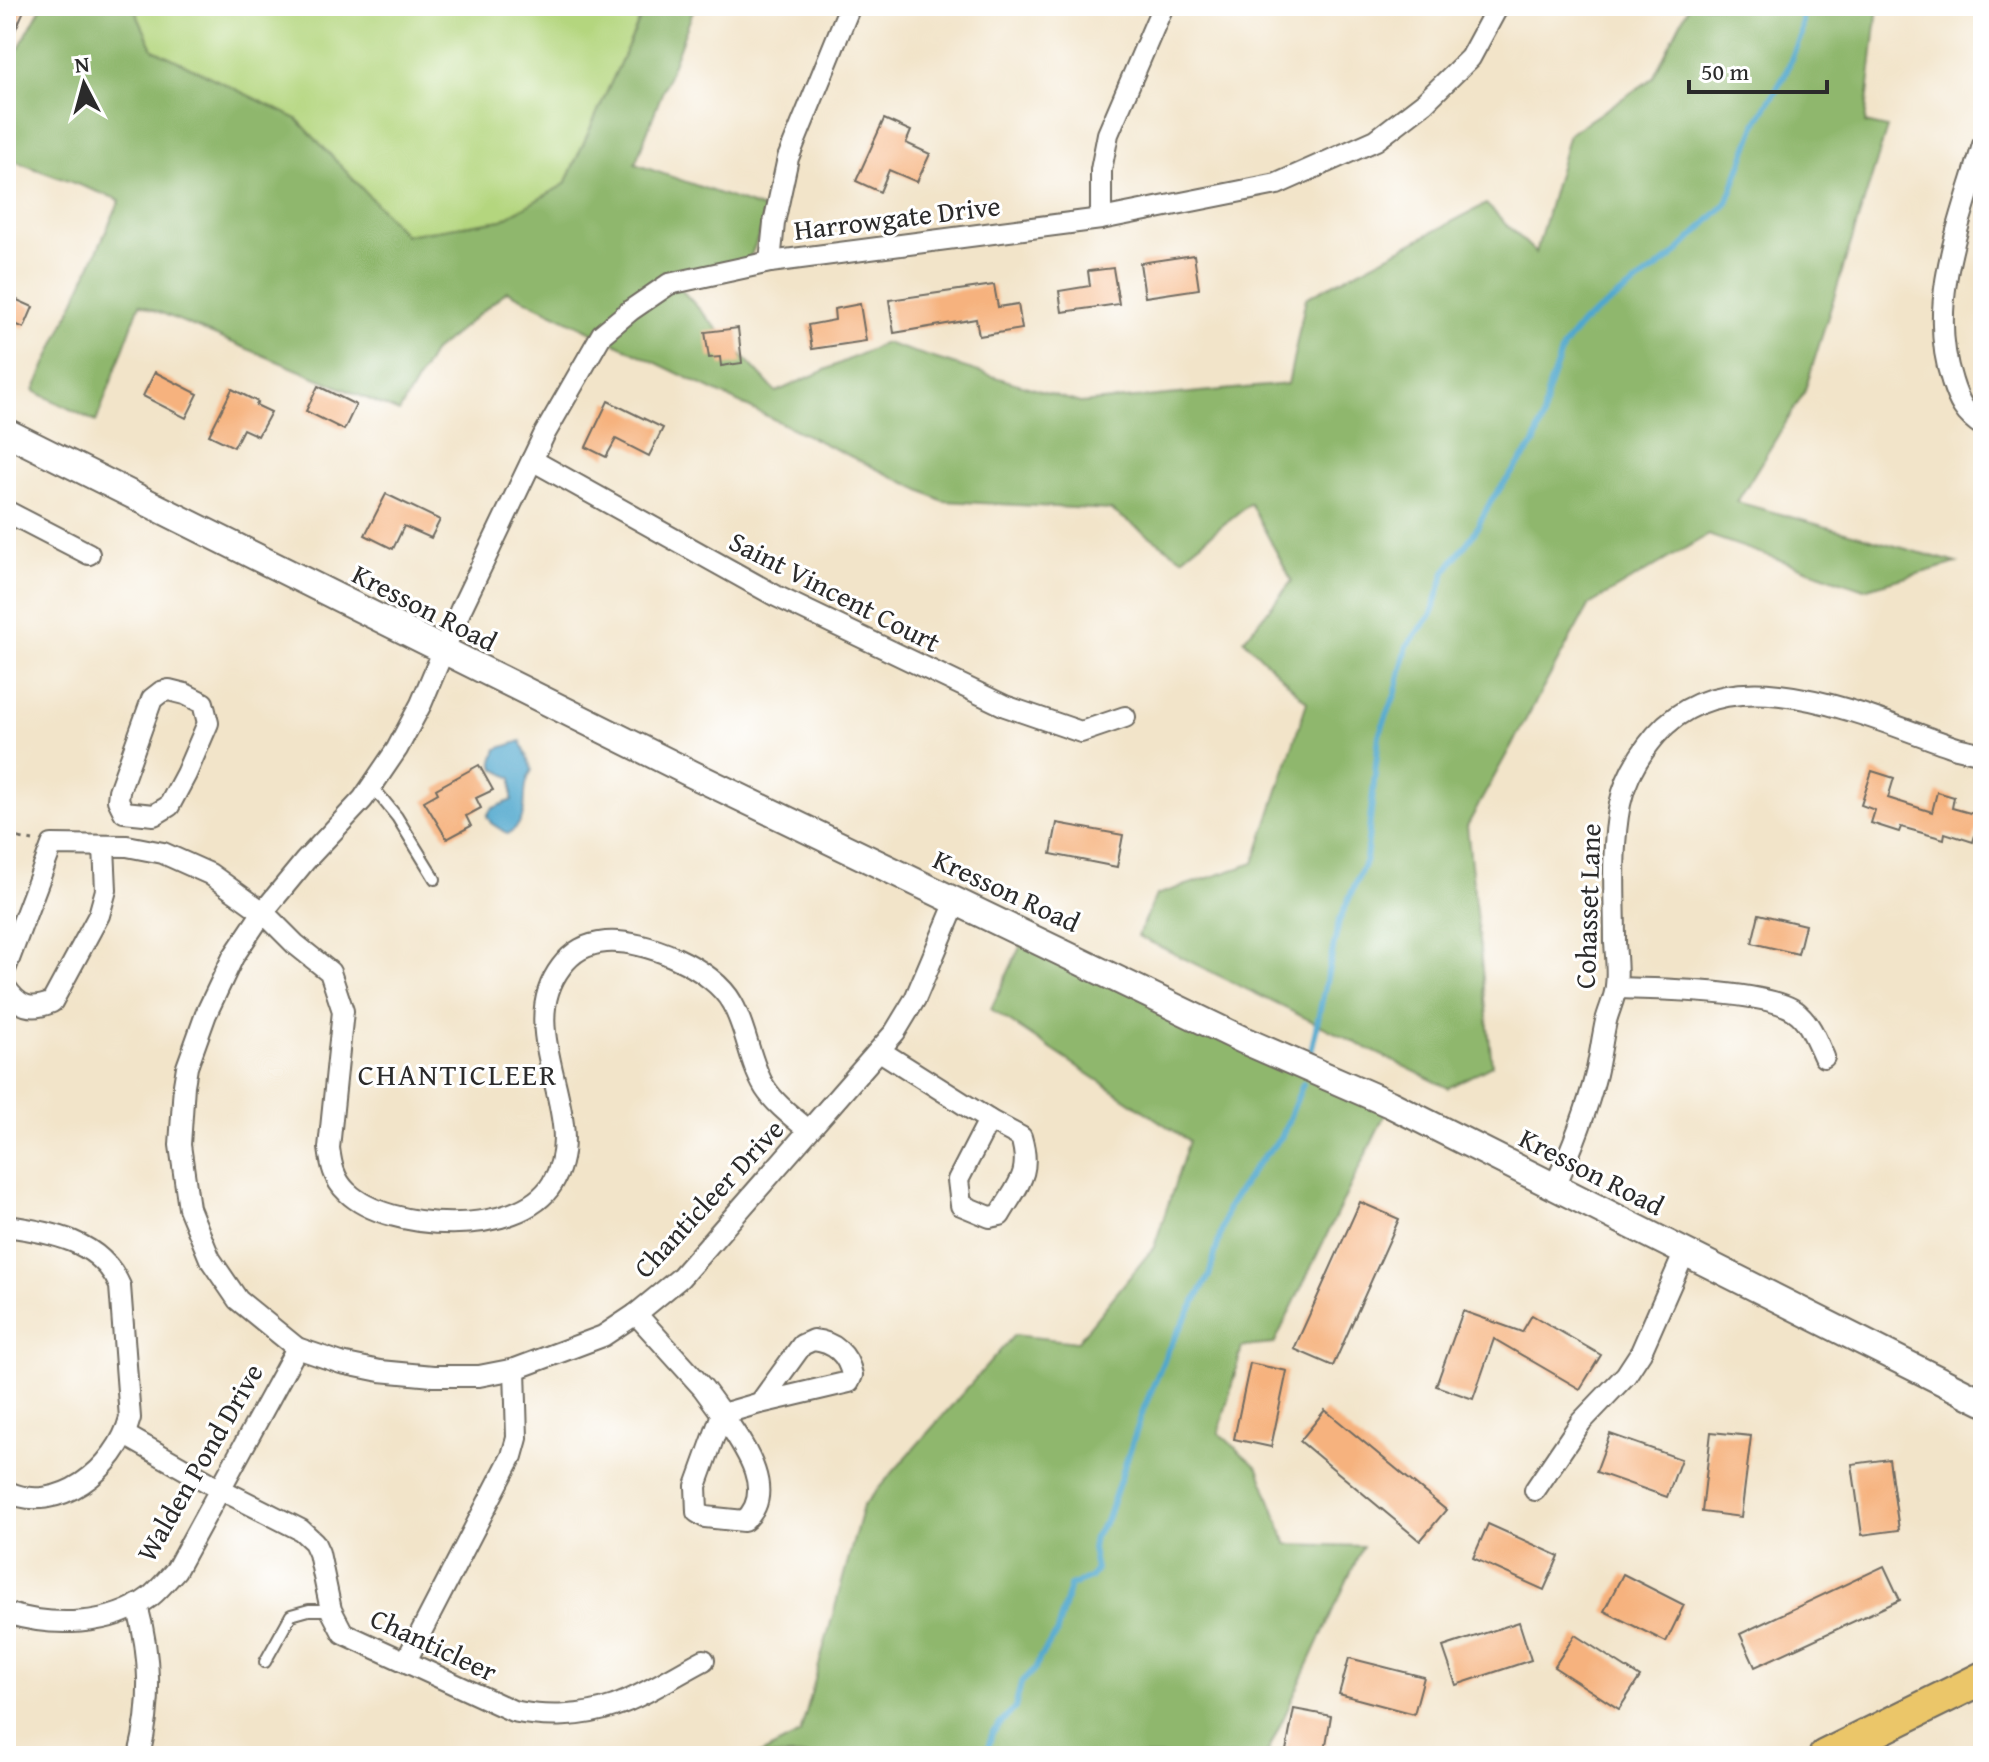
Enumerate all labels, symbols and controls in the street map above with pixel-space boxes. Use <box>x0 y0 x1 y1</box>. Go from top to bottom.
north arrow <box>44 44 124 124</box>
scale bar <box>1689 44 1827 94</box>
text: N <box>73 47 91 81</box>
text: 50 m <box>1701 54 1749 89</box>
street label: Harrowgate Drive <box>792 184 1002 250</box>
street label: Saint Vincent Court <box>722 520 948 662</box>
street label: Kresson Road <box>345 553 505 661</box>
street label: Cohasset Lane <box>1564 823 1610 989</box>
street label: Kresson Road <box>927 838 1087 942</box>
district label: CHANTICLEER <box>358 1052 558 1096</box>
street label: Chanticleer Drive <box>623 1109 793 1287</box>
street label: Kresson Road <box>1512 1117 1672 1225</box>
street label: Walden Pond Drive <box>126 1355 272 1569</box>
street label: Chanticleer <box>364 1597 504 1691</box>

